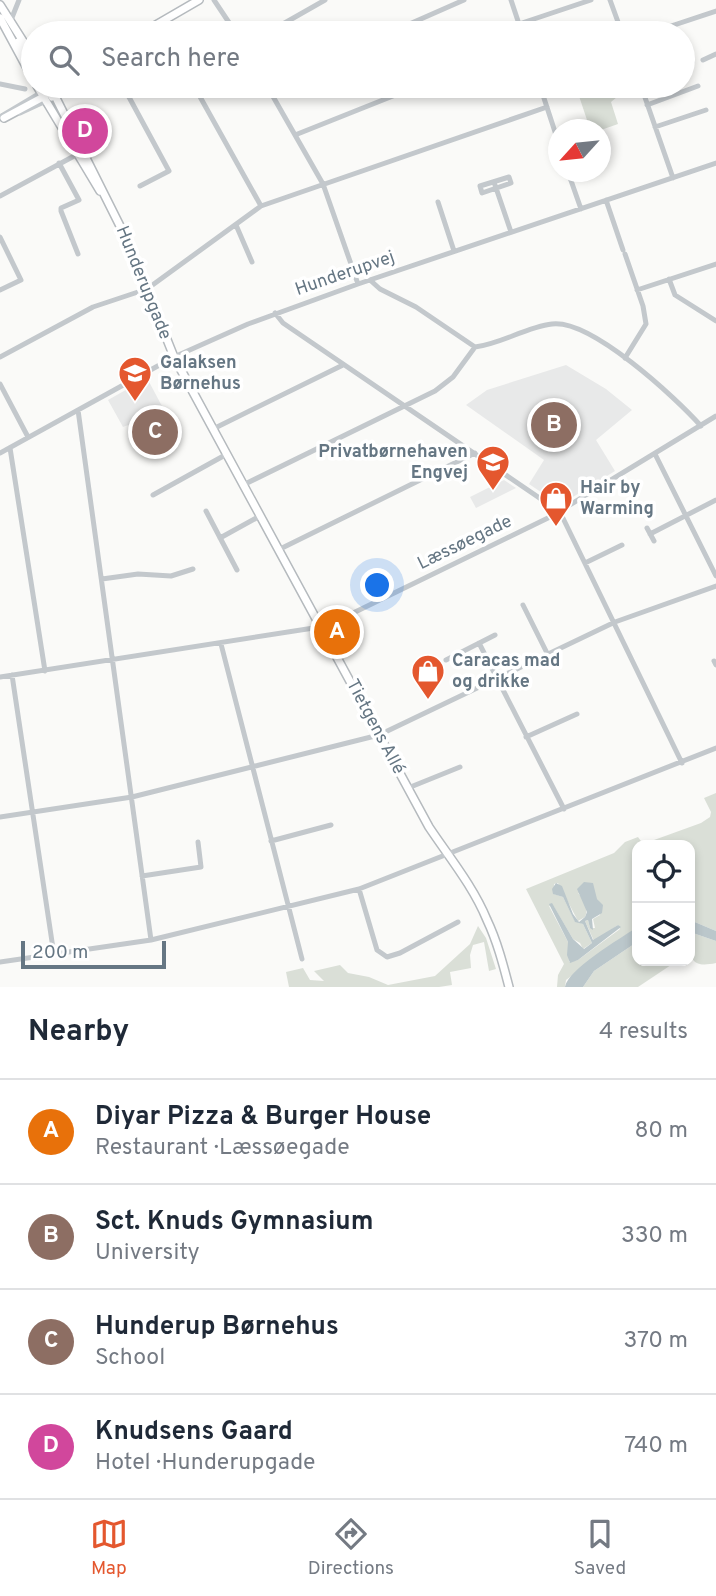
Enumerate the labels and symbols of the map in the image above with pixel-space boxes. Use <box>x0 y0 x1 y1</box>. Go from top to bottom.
pin: D <box>62 105 108 157</box>
north arrow <box>548 119 611 182</box>
street label: Hunderupgade <box>110 223 176 343</box>
street label: Hunderupvej <box>292 246 398 302</box>
place label: Galaksen Børnehus <box>160 352 241 396</box>
school or university icon: Galaksen Børnehus <box>116 354 154 403</box>
pin: B <box>531 399 577 451</box>
pin: C <box>132 406 178 458</box>
place label: Privatbørnehaven Engvej <box>318 441 468 485</box>
school or university icon: Privatbørnehaven Engvej <box>474 443 512 492</box>
place label: Hair by Warming <box>580 477 654 521</box>
shop icon: Hair by Warming <box>537 479 575 528</box>
street label: Læssøegade <box>414 510 516 576</box>
your location <box>360 568 394 602</box>
pin: A <box>314 606 360 658</box>
place label: Caracas mad og drikke <box>452 650 560 694</box>
shop icon: Caracas mad og drikke <box>409 652 447 701</box>
street label: Tietgens Allé <box>340 675 410 779</box>
scale bar <box>21 938 166 970</box>

